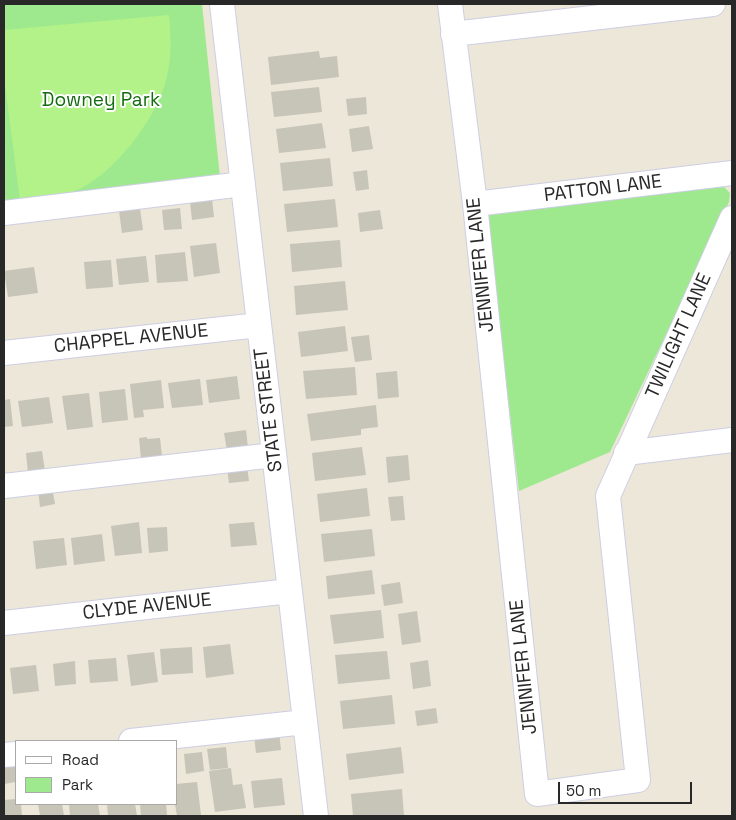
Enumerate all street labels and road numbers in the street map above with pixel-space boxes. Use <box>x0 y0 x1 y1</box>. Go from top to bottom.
street label: PATTON LANE <box>543 170 663 208</box>
street label: JENNIFER LANE <box>463 197 499 333</box>
street label: TWILIGHT LANE <box>641 270 717 402</box>
street label: CHAPPEL AVENUE <box>53 320 209 358</box>
street label: STATE STREET <box>250 347 288 473</box>
street label: CLYDE AVENUE <box>81 589 213 625</box>
street label: JENNIFER LANE <box>506 599 542 735</box>

